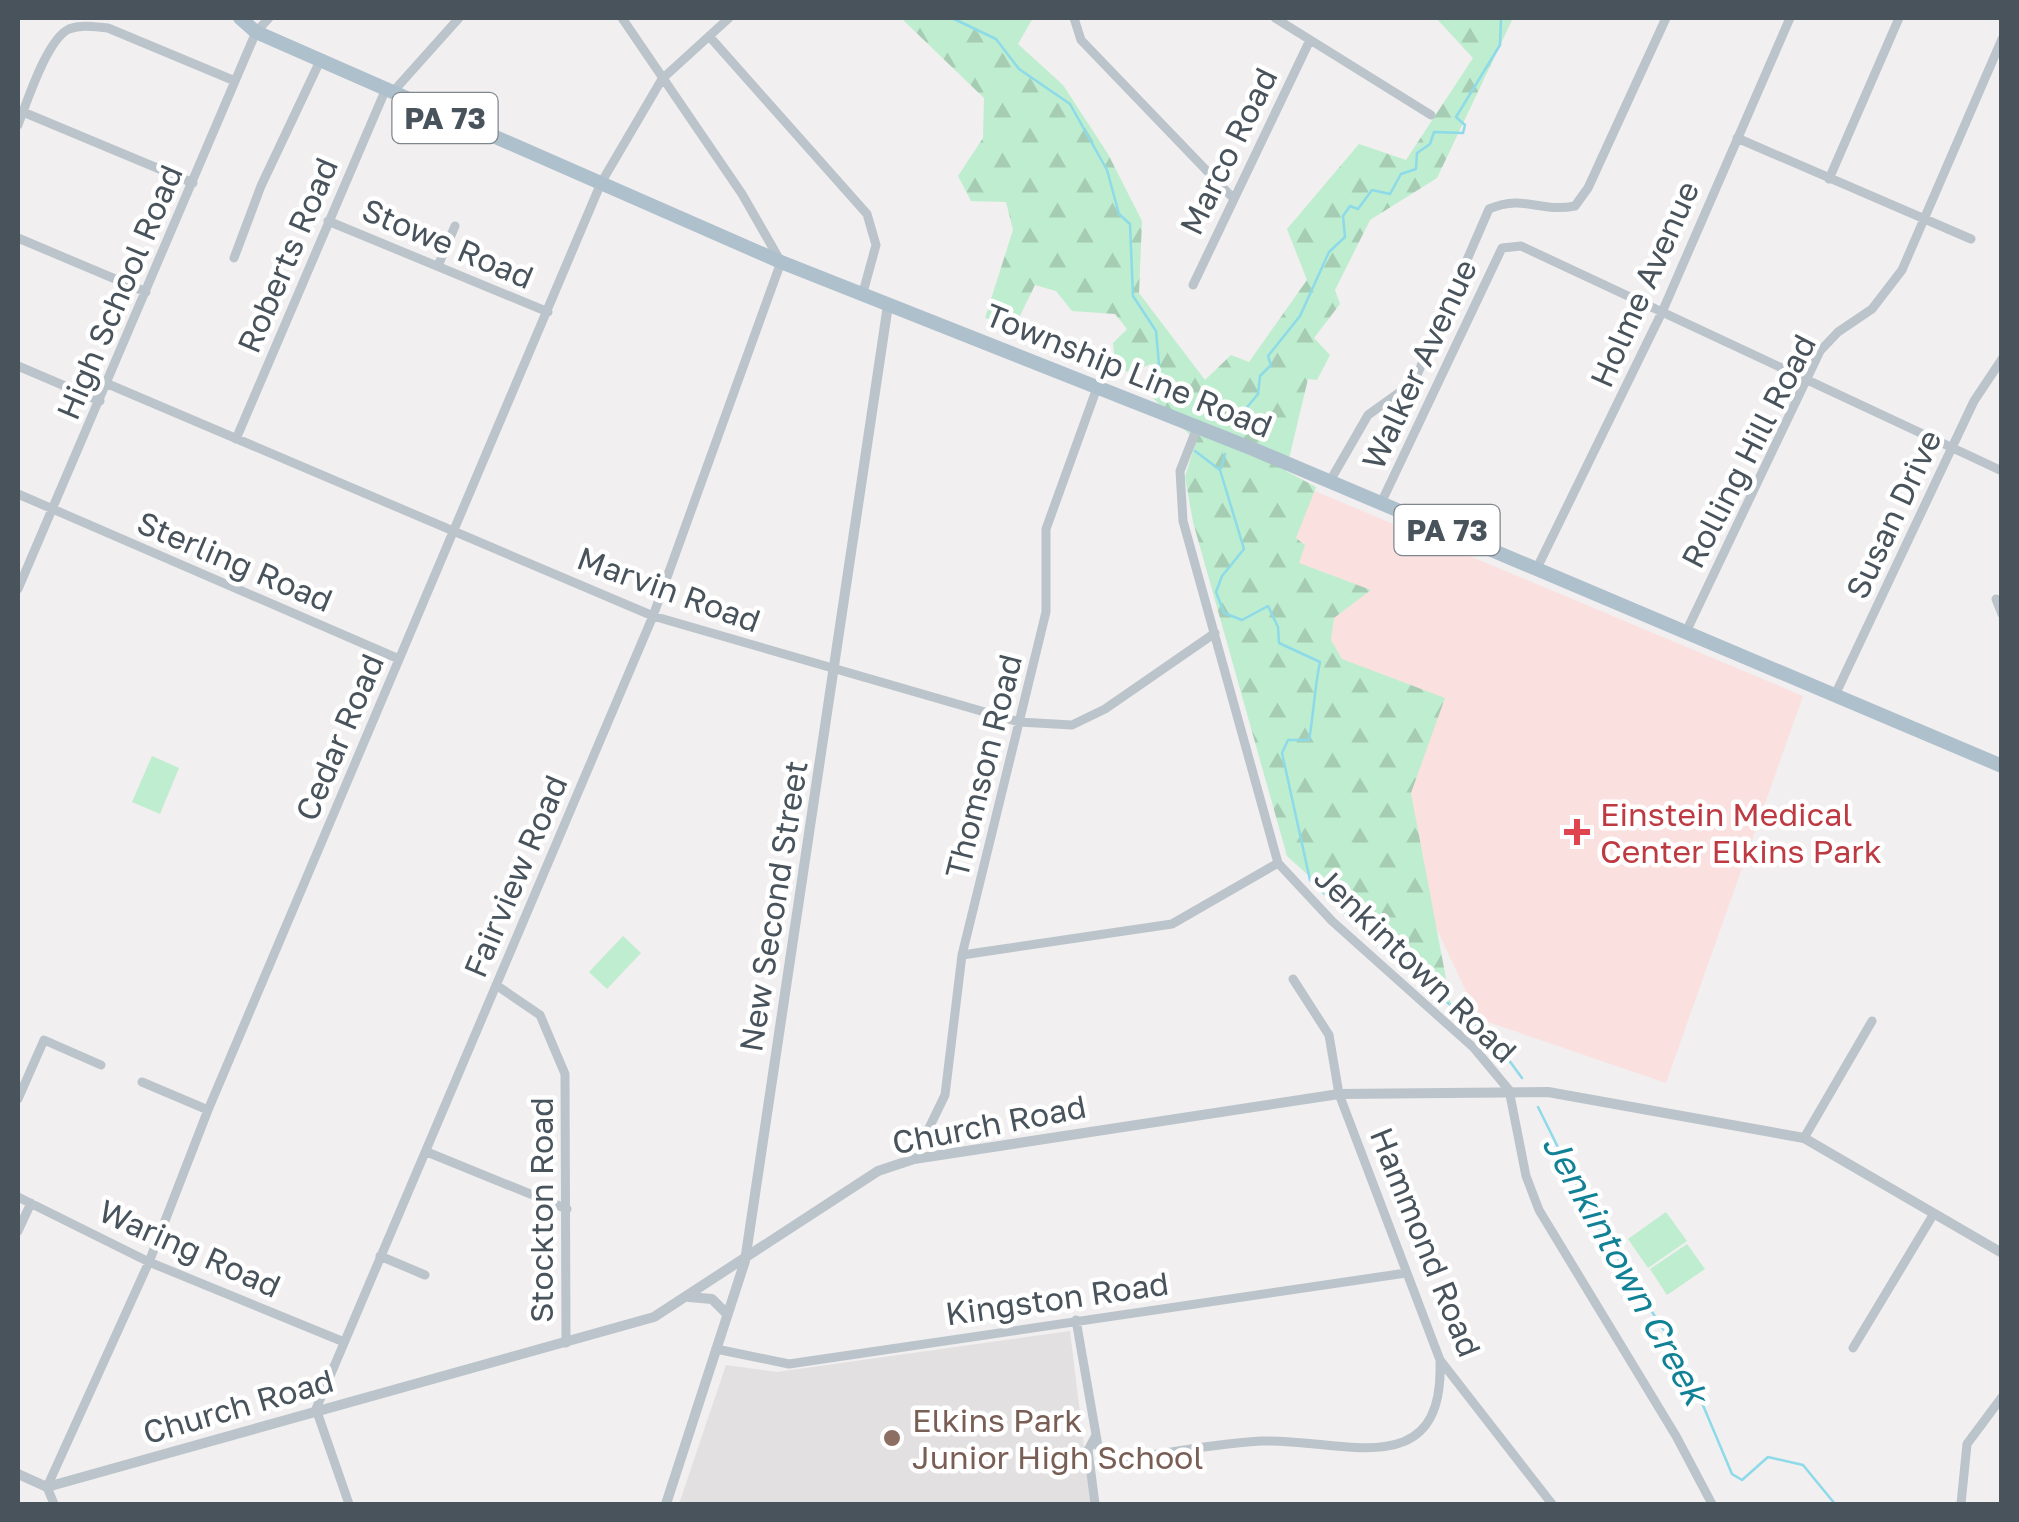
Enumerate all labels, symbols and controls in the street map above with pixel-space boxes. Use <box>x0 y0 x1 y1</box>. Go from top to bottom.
street label: Marco Road <box>1171 61 1285 241</box>
road number: PA 73 <box>392 93 498 143</box>
street label: Roberts Road <box>229 152 345 358</box>
street label: High School Road <box>48 159 190 425</box>
street label: Holme Avenue <box>1582 175 1706 393</box>
street label: Stowe Road <box>357 190 539 296</box>
street label: Walker Avenue <box>1354 253 1484 475</box>
street label: Township Line Road <box>980 295 1278 445</box>
street label: Rolling Hill Road <box>1673 328 1823 574</box>
street label: Susan Drive <box>1837 424 1949 604</box>
street label: Sterling Road <box>132 503 338 619</box>
road number: PA 73 <box>1394 505 1500 555</box>
street label: Marvin Road <box>572 538 766 640</box>
street label: Cedar Road <box>287 648 391 826</box>
street label: Thomson Road <box>937 650 1029 882</box>
street label: New Second Street <box>731 758 815 1054</box>
street label: Fairview Road <box>455 769 575 983</box>
place label: Einstein Medical Center Elkins Park <box>1600 795 1882 870</box>
marker: Einstein Medical Center Elkins Park <box>1564 819 1590 845</box>
street label: Jenkintown Road <box>1307 858 1525 1070</box>
street label: Church Road <box>889 1087 1089 1161</box>
street label: Stockton Road <box>522 1097 560 1323</box>
street label: Hammond Road <box>1363 1122 1489 1362</box>
water label: Jenkintown Creek <box>1534 1127 1719 1414</box>
street label: Waring Road <box>94 1191 286 1305</box>
street label: Kingston Road <box>943 1264 1171 1332</box>
street label: Church Road <box>138 1361 338 1451</box>
place label: Elkins Park Junior High School <box>912 1401 1204 1476</box>
marker: Elkins Park Junior High School <box>881 1427 903 1449</box>

